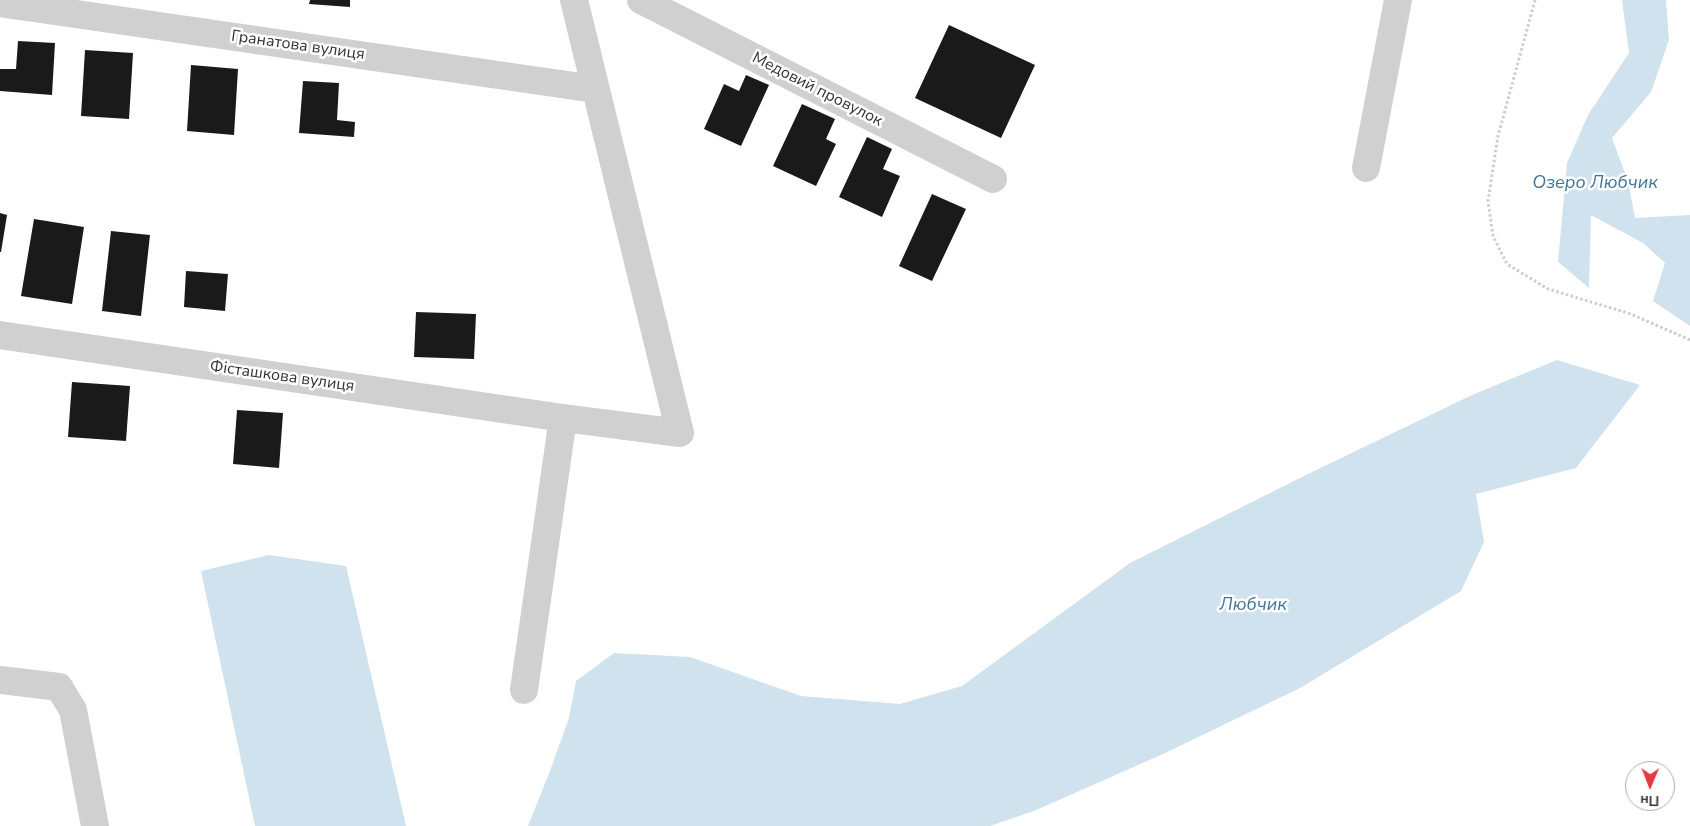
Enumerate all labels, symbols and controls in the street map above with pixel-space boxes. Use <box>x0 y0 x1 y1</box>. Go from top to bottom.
street label: Гранатова вулиця <box>230 27 366 65</box>
street label: Медовий провулок <box>749 49 885 131</box>
water label: Озеро Любчик <box>1532 173 1658 195</box>
street label: Фісташкова вулиця <box>208 357 356 397</box>
water label: Любчик <box>1219 595 1287 617</box>
north arrow <box>1625 761 1675 811</box>
text: Пн <box>1640 791 1660 810</box>

